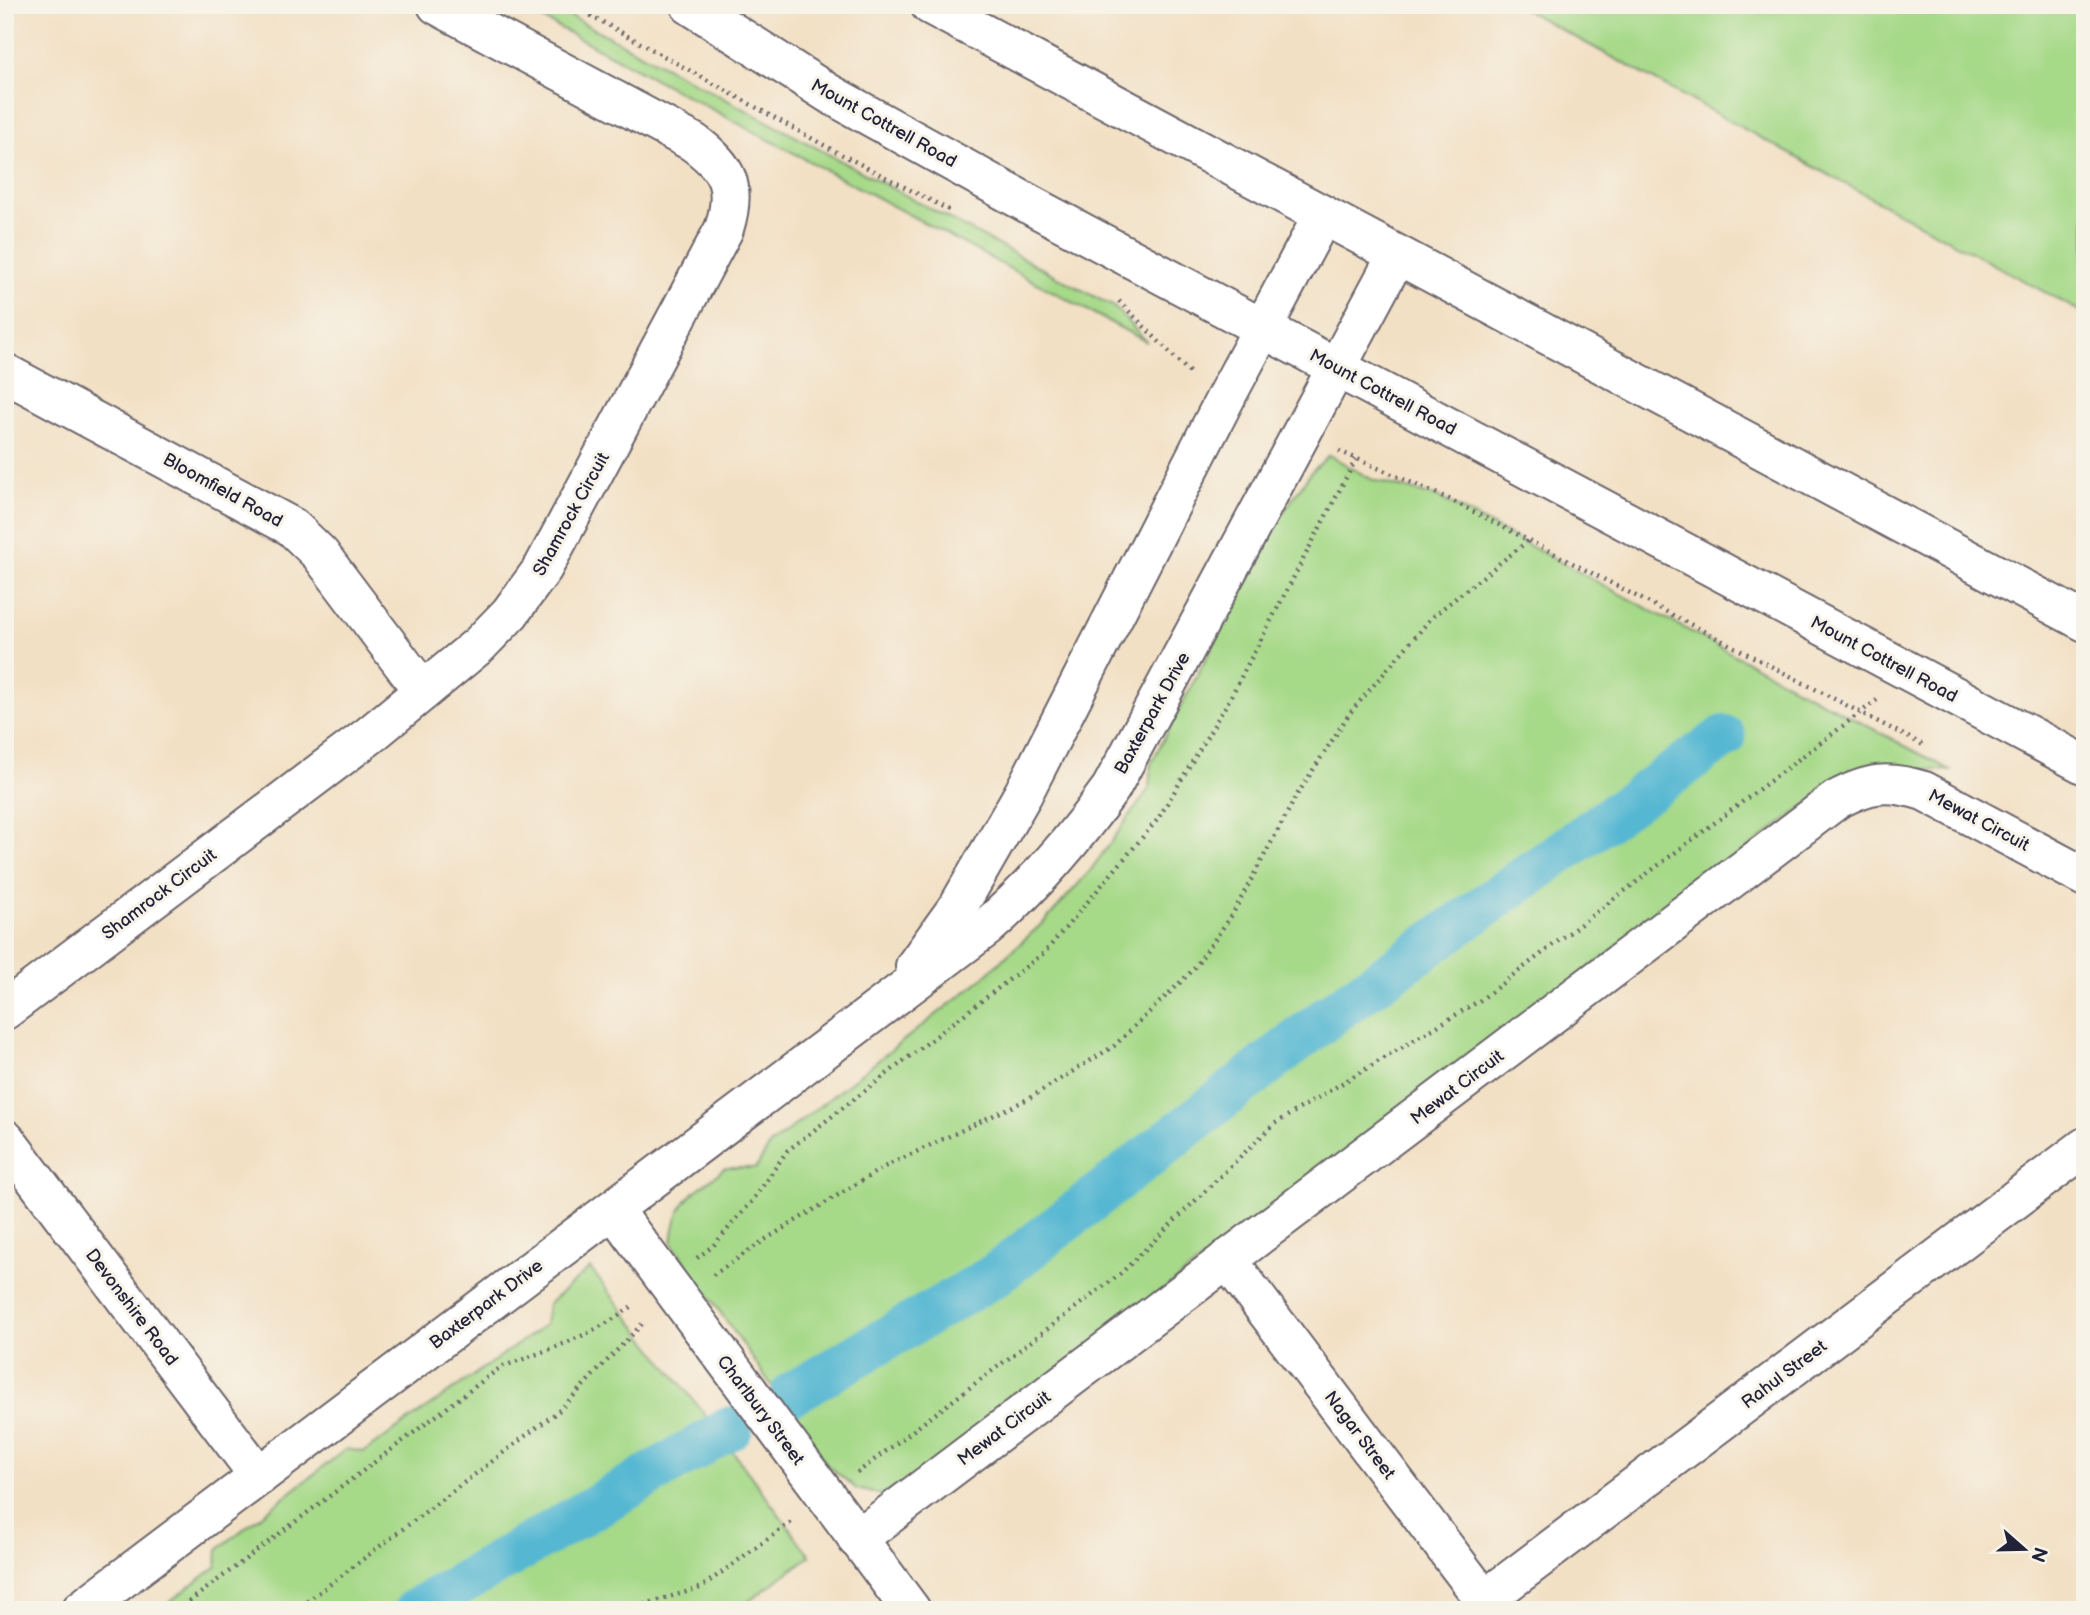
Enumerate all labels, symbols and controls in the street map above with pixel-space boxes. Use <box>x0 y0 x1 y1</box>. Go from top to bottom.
street label: Mount Cottrell Road <box>807 75 960 172</box>
street label: Mount Cottrell Road <box>1306 345 1460 440</box>
street label: Shamrock Circuit <box>529 448 614 580</box>
street label: Bloomfield Road <box>159 449 286 532</box>
street label: Mount Cottrell Road <box>1807 612 1961 707</box>
street label: Baxterpark Drive <box>1110 648 1195 778</box>
street label: Mewat Circuit <box>1925 785 2033 856</box>
street label: Shamrock Circuit <box>98 844 221 944</box>
street label: Mewat Circuit <box>1407 1045 1508 1129</box>
street label: Devonshire Road <box>81 1245 182 1370</box>
street label: Baxterpark Drive <box>426 1255 547 1354</box>
street label: Rahul Street <box>1738 1335 1831 1413</box>
street label: Charlbury Street <box>713 1351 809 1470</box>
street label: Mewat Circuit <box>954 1386 1055 1470</box>
street label: Nagar Street <box>1320 1387 1400 1484</box>
north arrow <box>1988 1514 2058 1584</box>
text: N <box>2025 1544 2052 1565</box>

